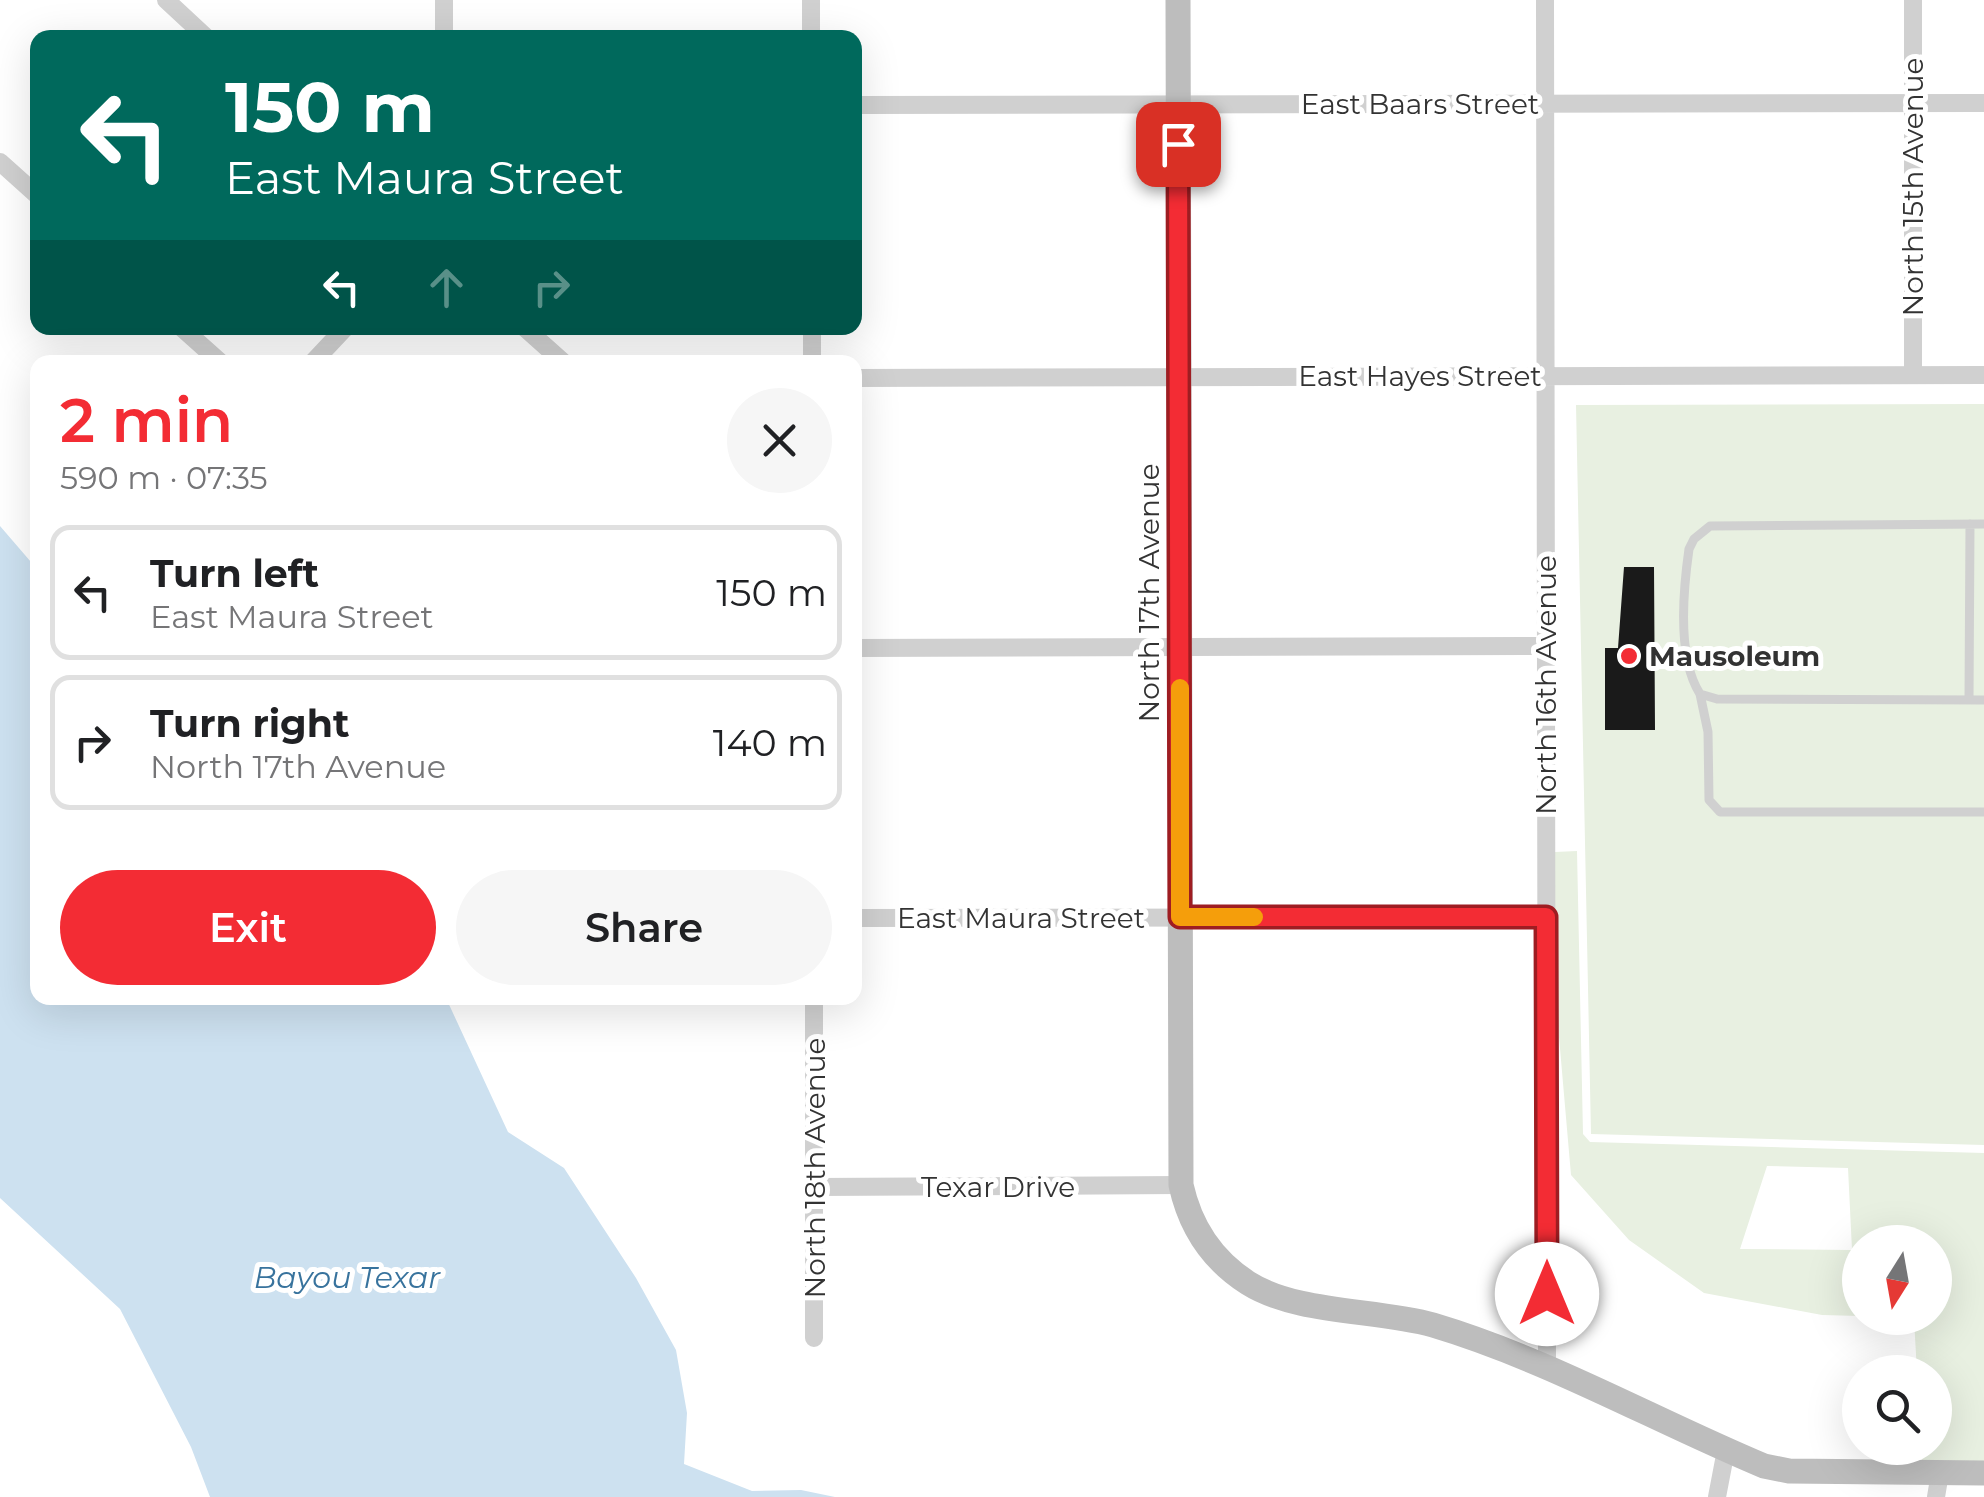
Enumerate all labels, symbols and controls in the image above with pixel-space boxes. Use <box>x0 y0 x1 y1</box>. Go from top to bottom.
street label: North 15th Avenue <box>1896 58 1930 316</box>
text: 150 m <box>225 64 435 150</box>
icon: left <box>60 70 190 200</box>
street label: East Baars Street <box>1301 87 1539 121</box>
pin <box>1136 102 1221 187</box>
icon: arrive <box>1151 117 1206 172</box>
text: East Maura Street <box>225 150 624 205</box>
icon: left <box>314 260 369 315</box>
icon: ahead <box>419 260 474 315</box>
icon: right <box>524 260 579 315</box>
street label: East Hayes Street <box>1298 359 1542 393</box>
text: 2 min <box>60 384 233 457</box>
button: close <box>727 388 832 493</box>
text: 590 m · 07:35 <box>60 458 268 497</box>
street label: North 17th Avenue <box>1132 463 1166 723</box>
text: Turn left <box>150 550 319 597</box>
street label: North 16th Avenue <box>1529 555 1563 815</box>
icon: left <box>65 565 120 620</box>
text: 150 m <box>716 569 827 616</box>
text: East Maura Street <box>150 597 434 636</box>
place label: Mausoleum <box>1649 639 1820 673</box>
marker: Mausoleum <box>1618 645 1640 667</box>
text: Turn right <box>150 700 349 747</box>
icon: right <box>65 715 120 770</box>
text: 140 m <box>713 719 827 766</box>
text: North 17th Avenue <box>150 747 446 786</box>
button: Exit <box>60 870 436 985</box>
button: Share <box>456 870 832 985</box>
street label: East Maura Street <box>897 901 1145 935</box>
street label: North 18th Avenue <box>798 1038 832 1298</box>
street label: Texar Drive <box>921 1170 1075 1204</box>
north arrow <box>1842 1225 1952 1335</box>
map controls <box>1842 1225 1952 1465</box>
position arrow <box>1495 1242 1599 1346</box>
water label: Bayou Texar <box>254 1259 441 1296</box>
button: search <box>1842 1355 1952 1465</box>

